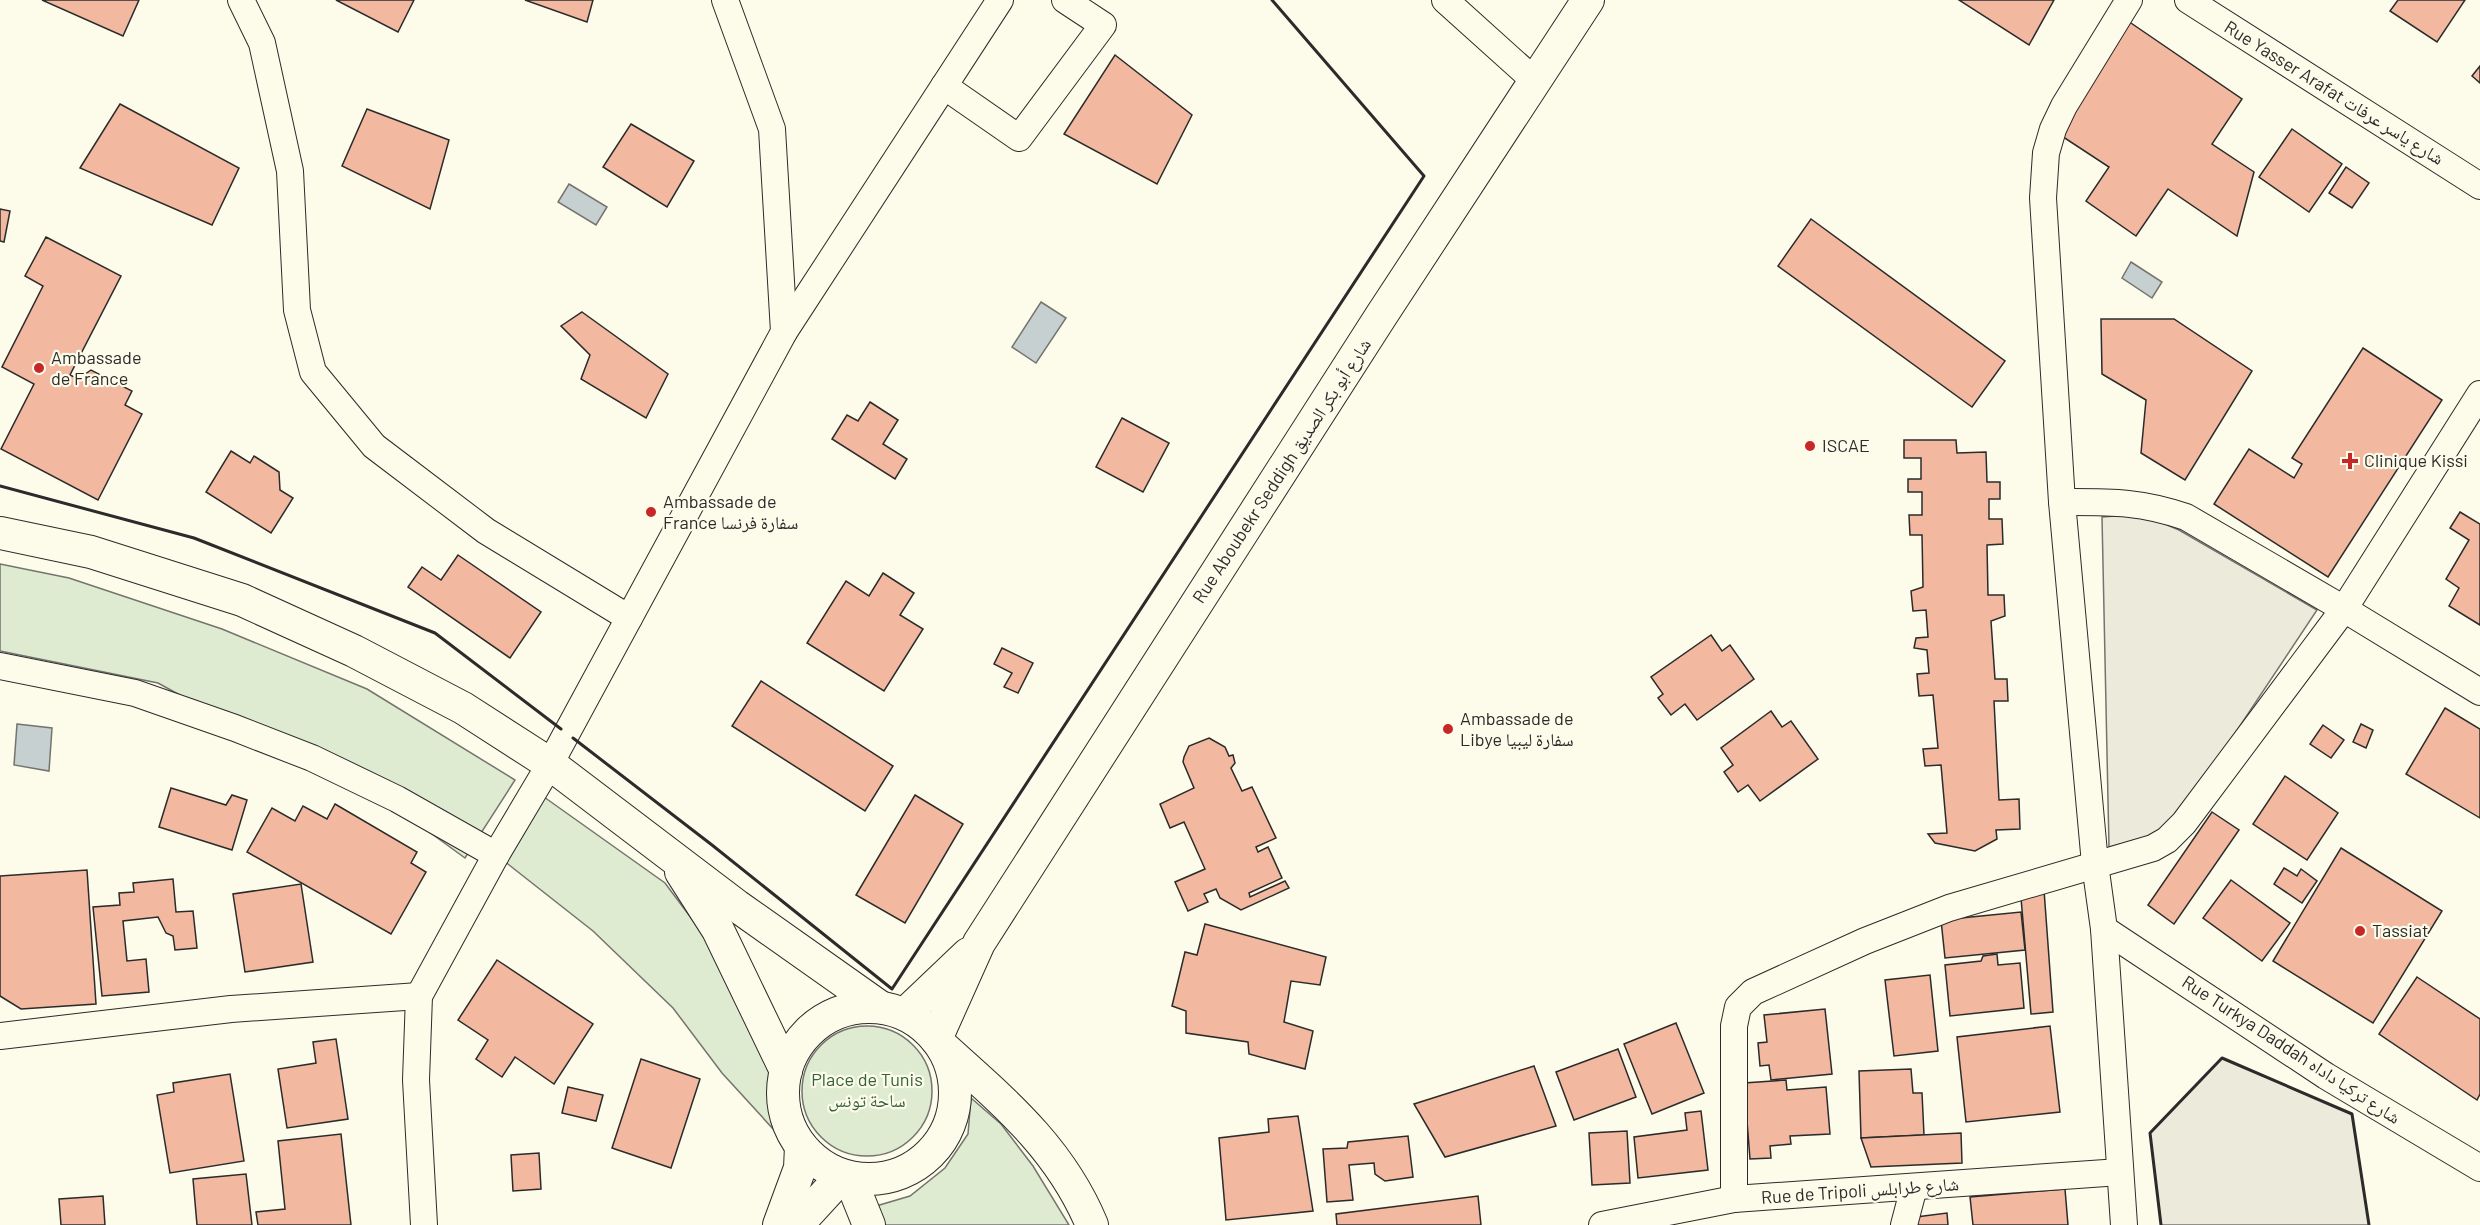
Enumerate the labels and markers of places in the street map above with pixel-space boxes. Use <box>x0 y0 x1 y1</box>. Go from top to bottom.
place label: Ambassade de France <box>51 346 142 389</box>
marker: Ambassade de France <box>32 361 46 375</box>
place label: ISCAE <box>1822 434 1870 456</box>
marker: ISCAE <box>1803 439 1817 453</box>
place label: Clinique Kissi <box>2364 449 2468 471</box>
marker: Clinique Kissi <box>2341 452 2359 470</box>
place label: Ambassade de France سفارة فرنسا <box>663 490 798 533</box>
marker: Ambassade de France سفارة فرنسا <box>644 505 658 519</box>
place label: Ambassade de Libye سفارة ليبيا <box>1460 707 1574 751</box>
marker: Ambassade de Libye سفارة ليبيا <box>1441 722 1455 736</box>
place label: Tassiat <box>2372 919 2428 941</box>
marker: Tassiat <box>2353 924 2367 938</box>

